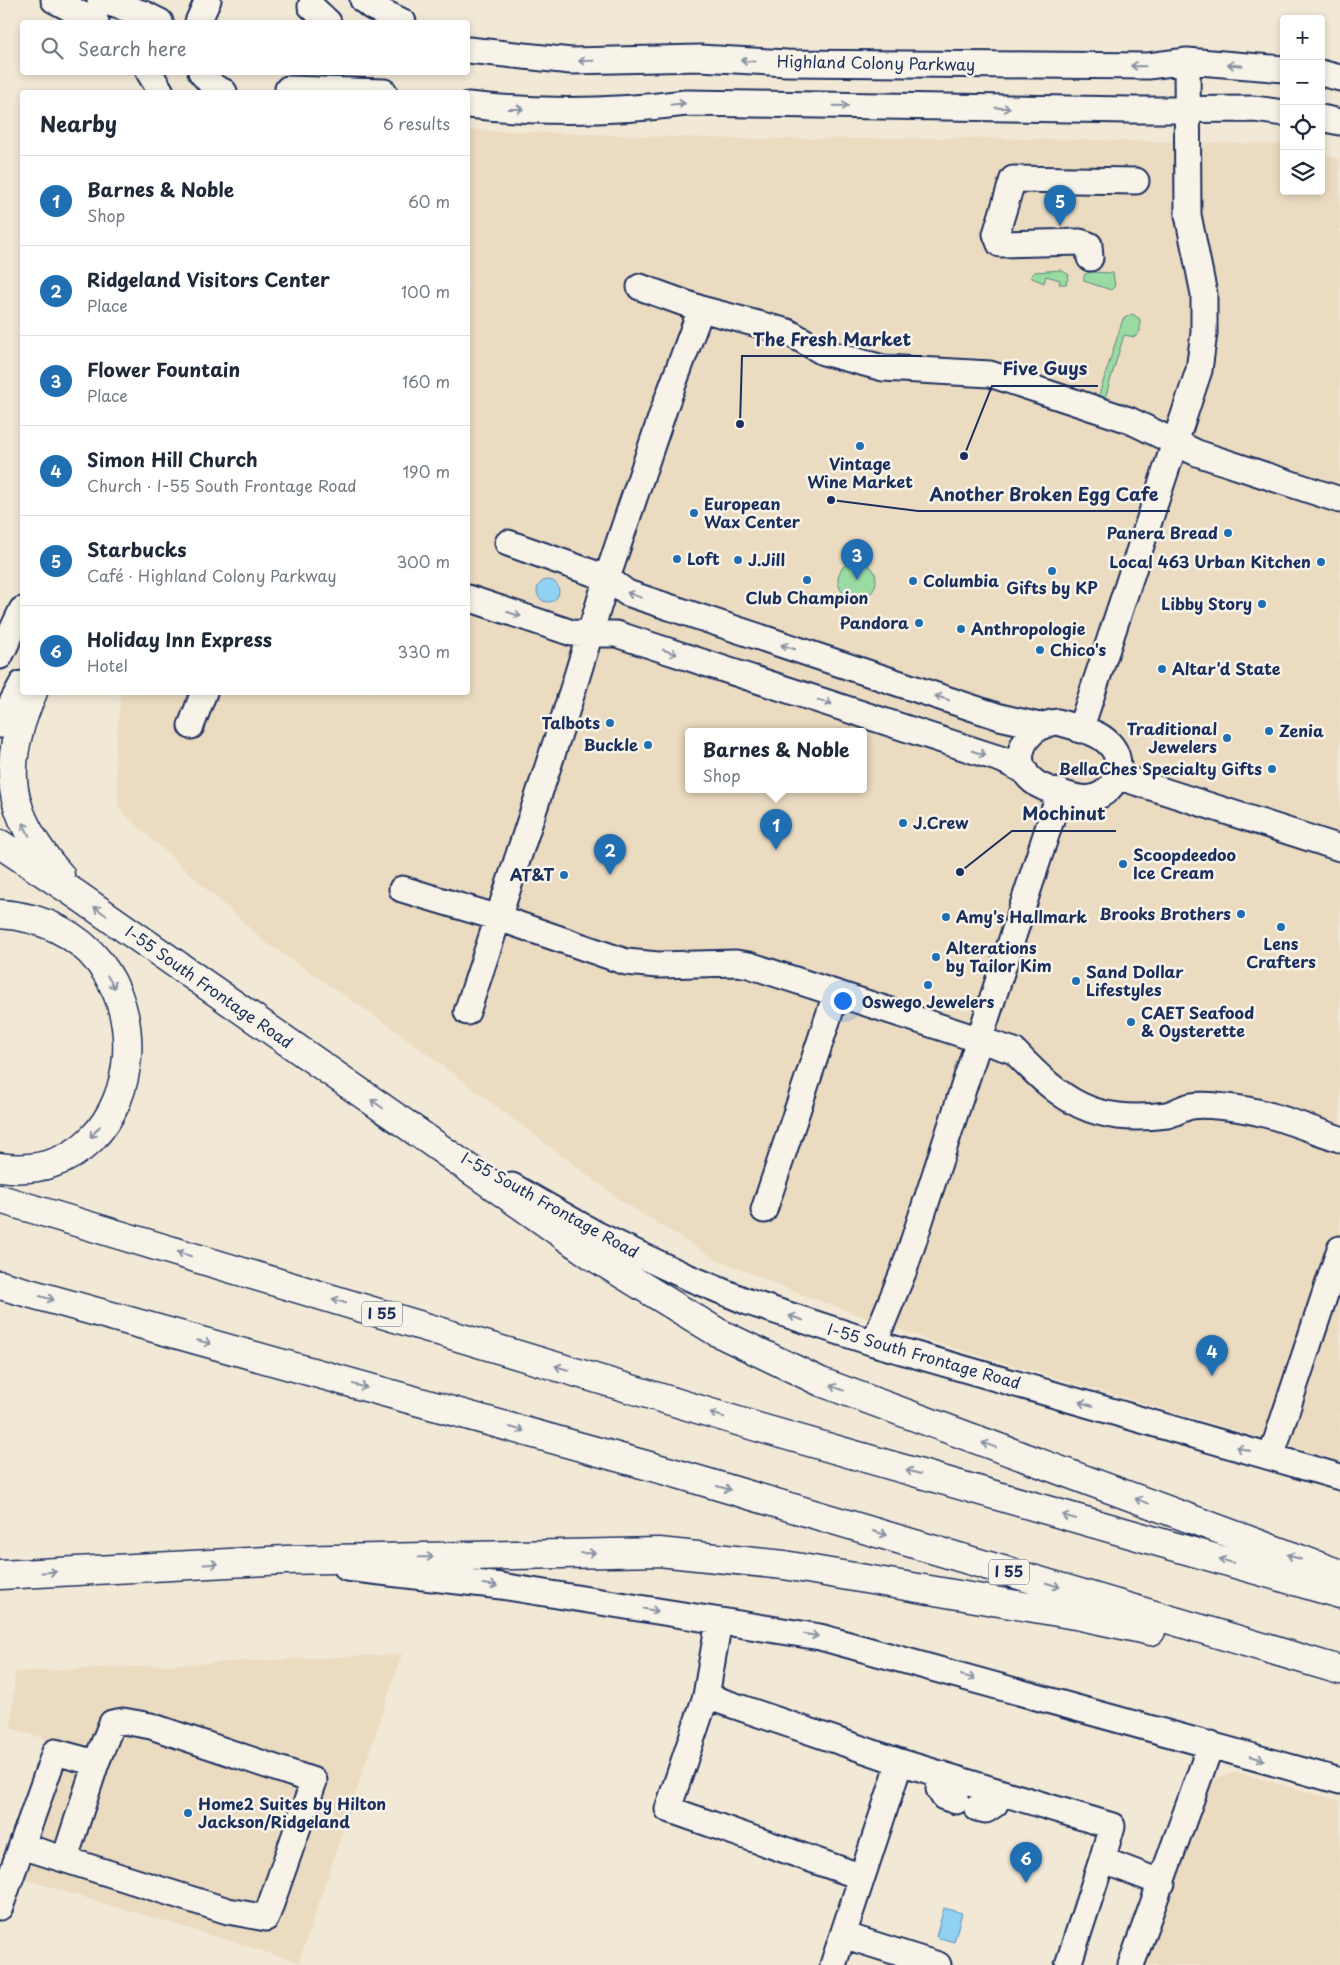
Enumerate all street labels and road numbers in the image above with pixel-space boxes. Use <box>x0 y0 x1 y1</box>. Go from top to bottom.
street label: Highland Colony Parkway <box>777 48 975 76</box>
street label: I-55 South Frontage Road <box>121 919 298 1053</box>
street label: I-55 South Frontage Road <box>457 1145 644 1263</box>
road number: I 55 <box>362 1302 402 1326</box>
street label: I-55 South Frontage Road <box>825 1316 1024 1394</box>
road number: I 55 <box>989 1560 1029 1584</box>

